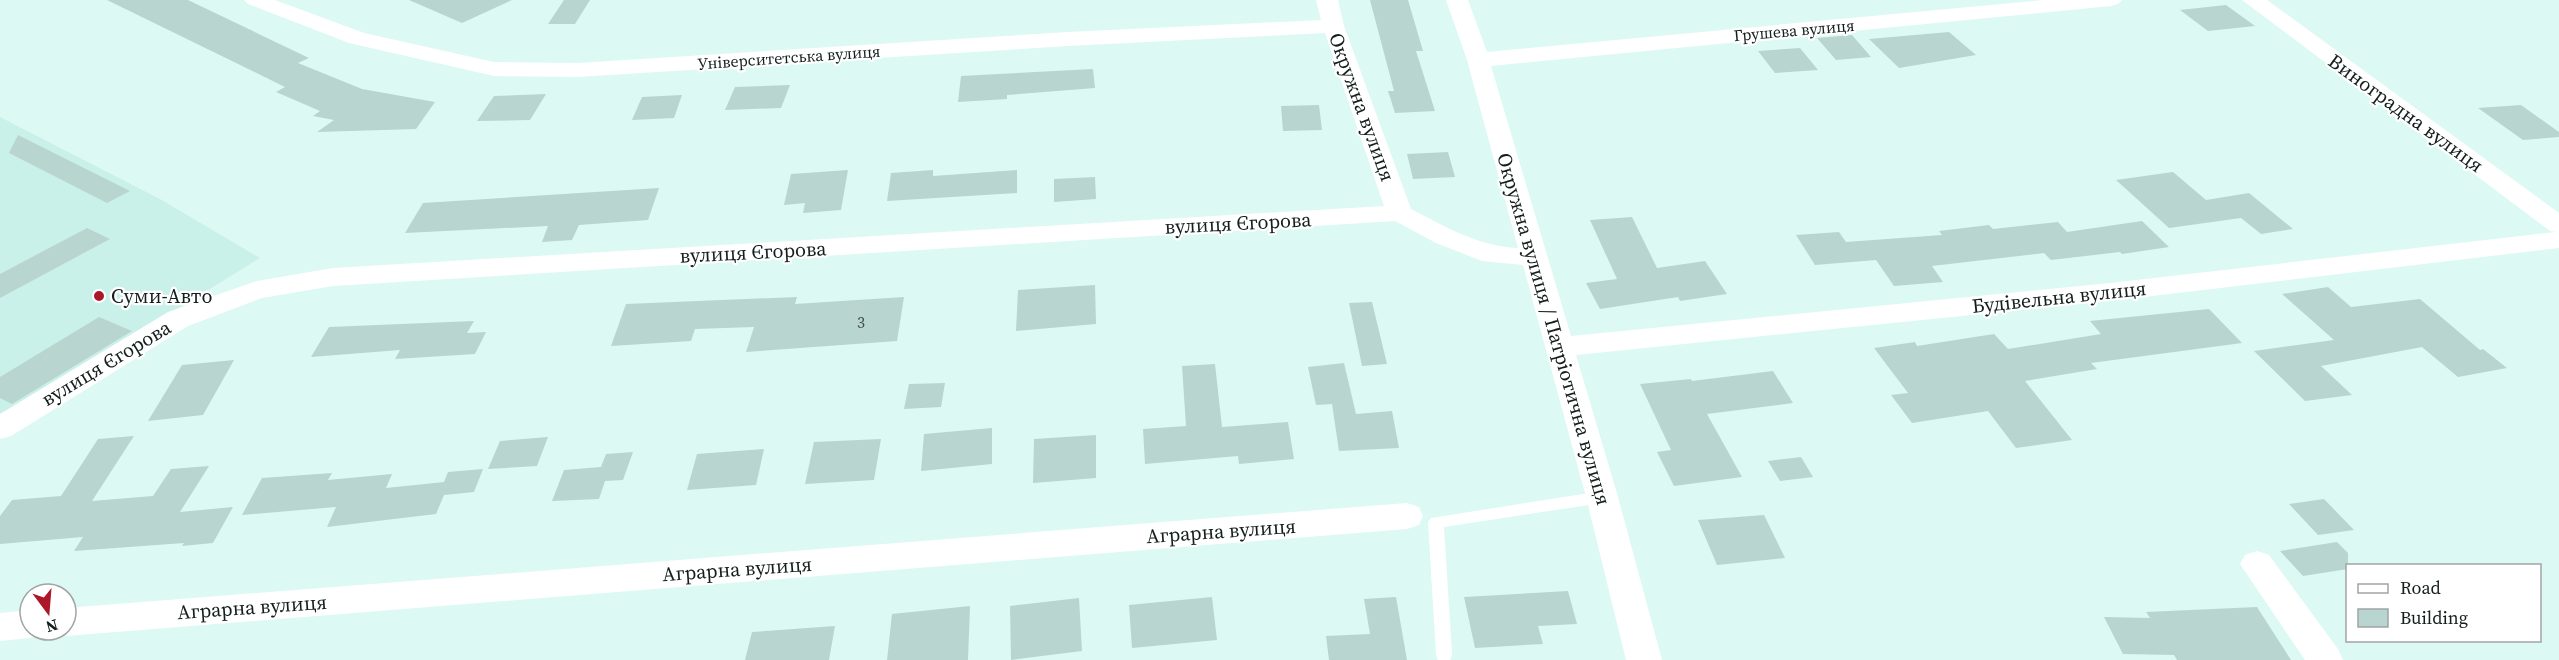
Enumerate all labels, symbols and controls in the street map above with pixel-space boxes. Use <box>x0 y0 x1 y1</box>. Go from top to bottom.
street label: Грушева вулиця <box>1733 14 1855 46</box>
street label: Окружна вулиця <box>1322 29 1402 185</box>
street label: Університетська вулиця <box>697 40 881 74</box>
street label: Виноградна вулиця <box>2323 47 2489 179</box>
street label: Окружна вулиця / Патріотична вулиця <box>1490 150 1618 508</box>
street label: вулиця Єгорова <box>1164 205 1313 241</box>
street label: вулиця Єгорова <box>679 234 828 270</box>
street label: Будівельна вулиця <box>1970 274 2148 320</box>
place label: Суми-Авто <box>111 282 212 310</box>
marker: Суми-Авто <box>92 289 106 303</box>
house number: 3 <box>857 311 865 333</box>
street label: вулиця Єгорова <box>36 313 177 413</box>
street label: Аграрна вулиця <box>1145 512 1297 550</box>
street label: Аграрна вулиця <box>661 550 813 588</box>
legend <box>2346 564 2541 642</box>
text: Road <box>2400 575 2441 600</box>
north arrow <box>18 582 78 642</box>
street label: Аграрна вулиця <box>176 588 328 626</box>
text: Building <box>2400 605 2468 630</box>
text: N <box>43 614 61 639</box>

